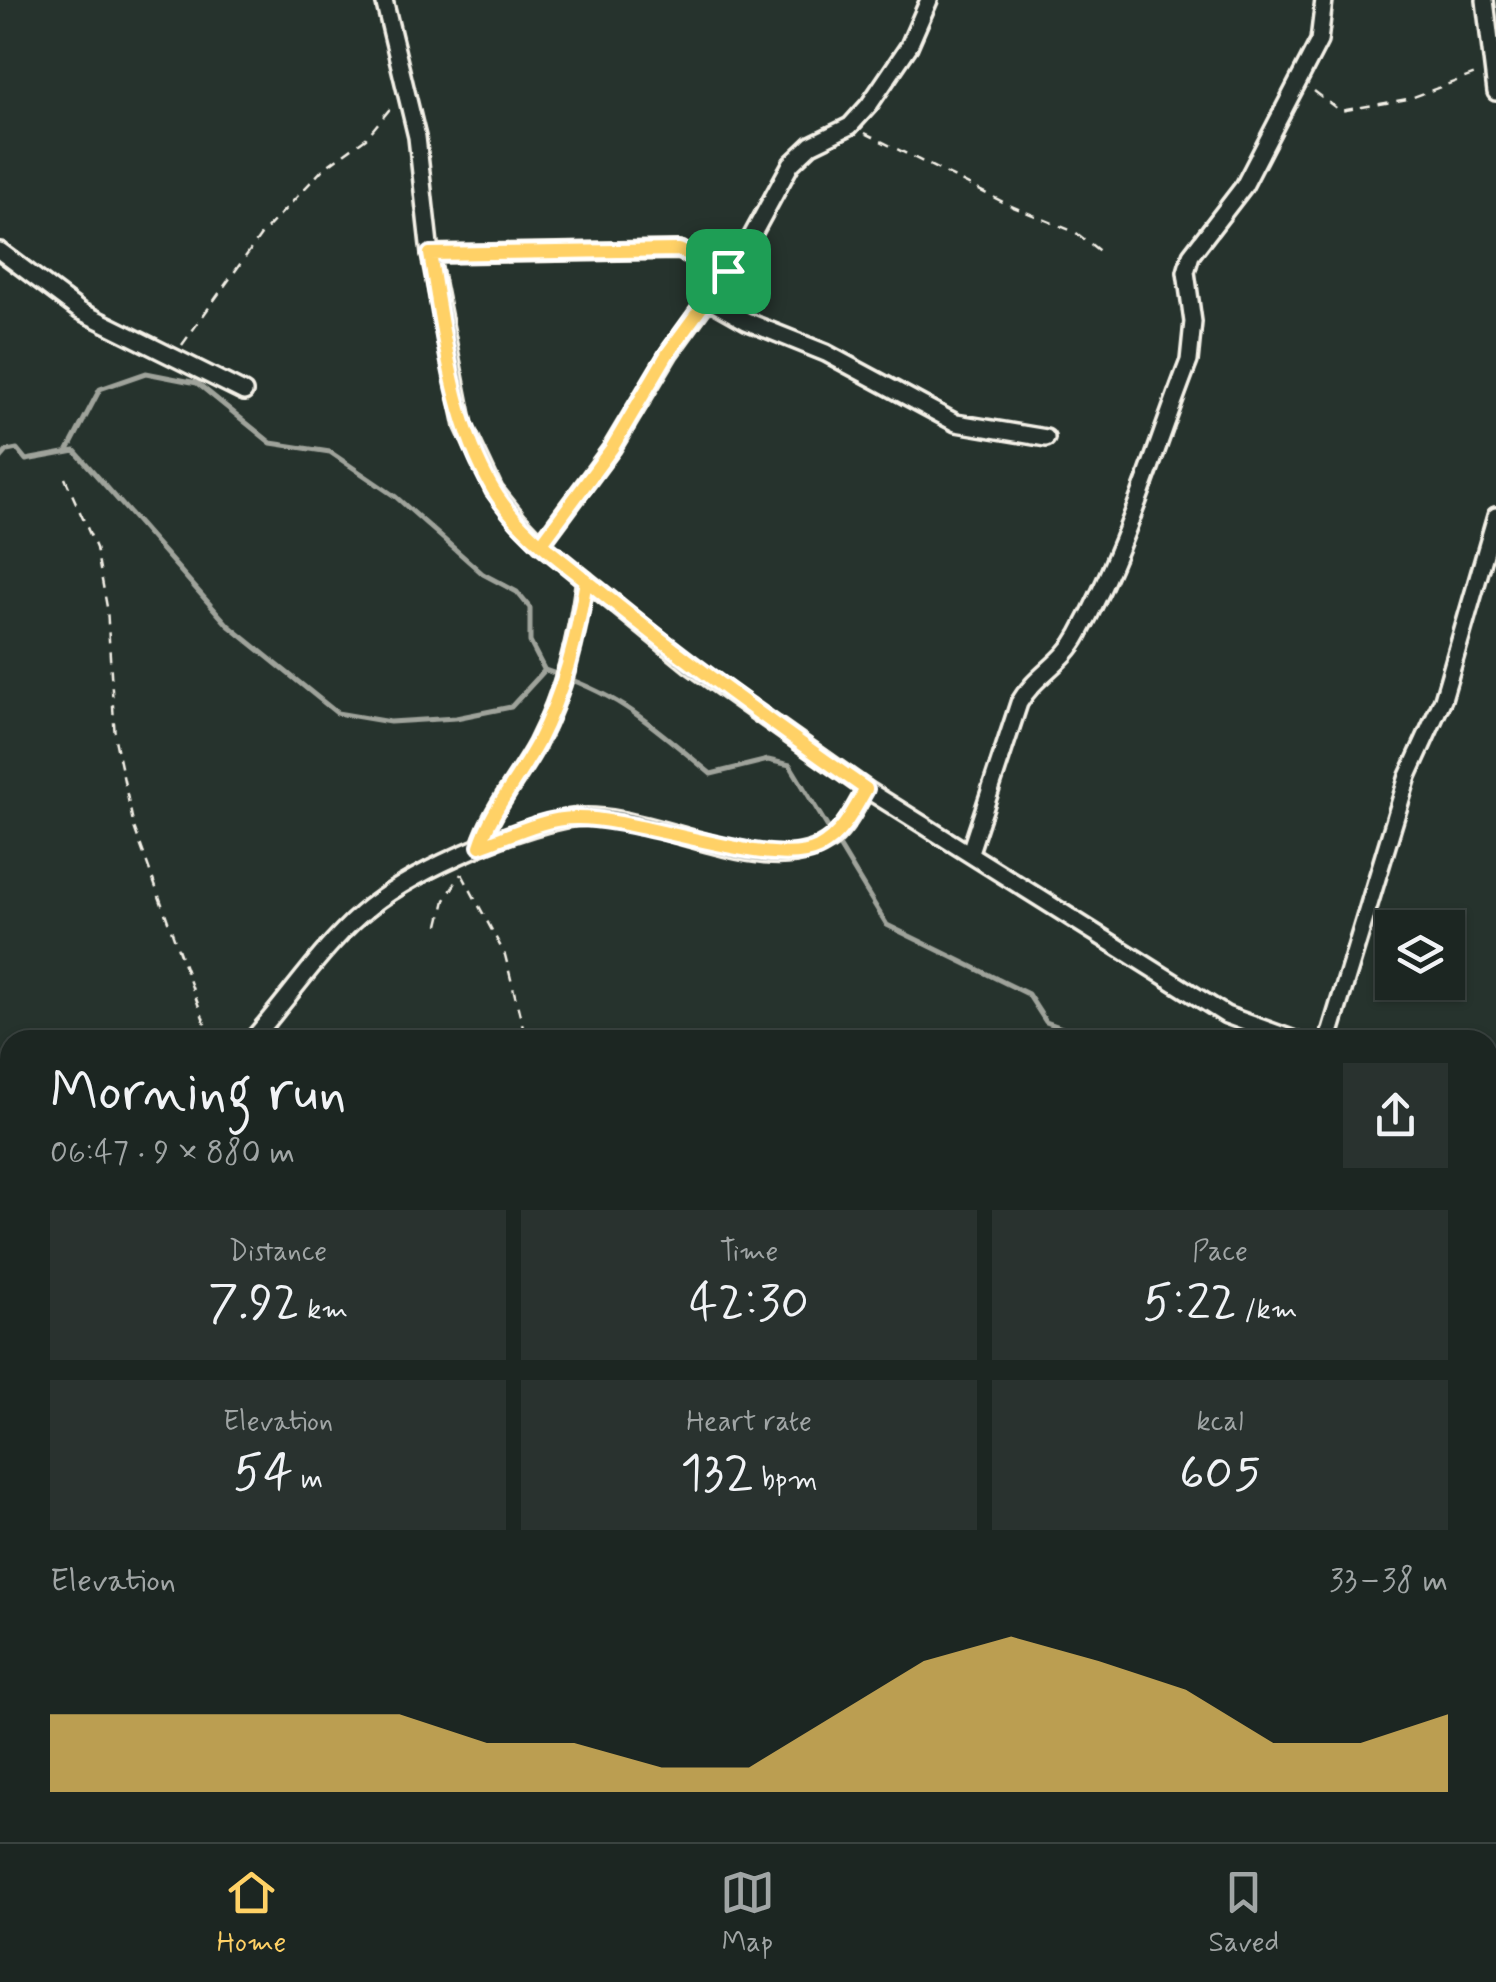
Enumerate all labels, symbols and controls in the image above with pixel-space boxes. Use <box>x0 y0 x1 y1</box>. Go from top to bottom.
pin <box>686 229 771 314</box>
icon: arrive <box>701 244 756 299</box>
map controls <box>1375 910 1465 1000</box>
button: layers <box>1375 910 1465 1000</box>
text: Morning run <box>50 1058 347 1130</box>
button: share <box>1343 1063 1448 1168</box>
text: 06:47 · 9 × 880 m <box>50 1132 295 1174</box>
text: Distance <box>229 1234 327 1271</box>
text: Time <box>720 1234 778 1271</box>
text: Pace <box>1192 1234 1248 1271</box>
text: 7.92 <box>208 1271 300 1337</box>
text: 42:30 <box>689 1271 809 1337</box>
text: 5:22 <box>1143 1271 1237 1337</box>
text: km <box>300 1292 348 1329</box>
text: /km <box>1237 1292 1297 1329</box>
text: Elevation <box>223 1404 333 1441</box>
text: Heart rate <box>686 1404 812 1441</box>
text: kcal <box>1196 1404 1244 1441</box>
text: 54 <box>233 1441 293 1507</box>
text: 132 <box>680 1441 754 1507</box>
text: 605 <box>1179 1441 1261 1507</box>
text: m <box>293 1462 323 1499</box>
text: bpm <box>754 1462 818 1499</box>
text: Elevation <box>50 1560 176 1602</box>
text: 33–38 m <box>1329 1560 1448 1602</box>
tab: Home <box>217 1865 286 1962</box>
tab: Map <box>720 1865 775 1962</box>
tab: Saved <box>1208 1865 1279 1962</box>

